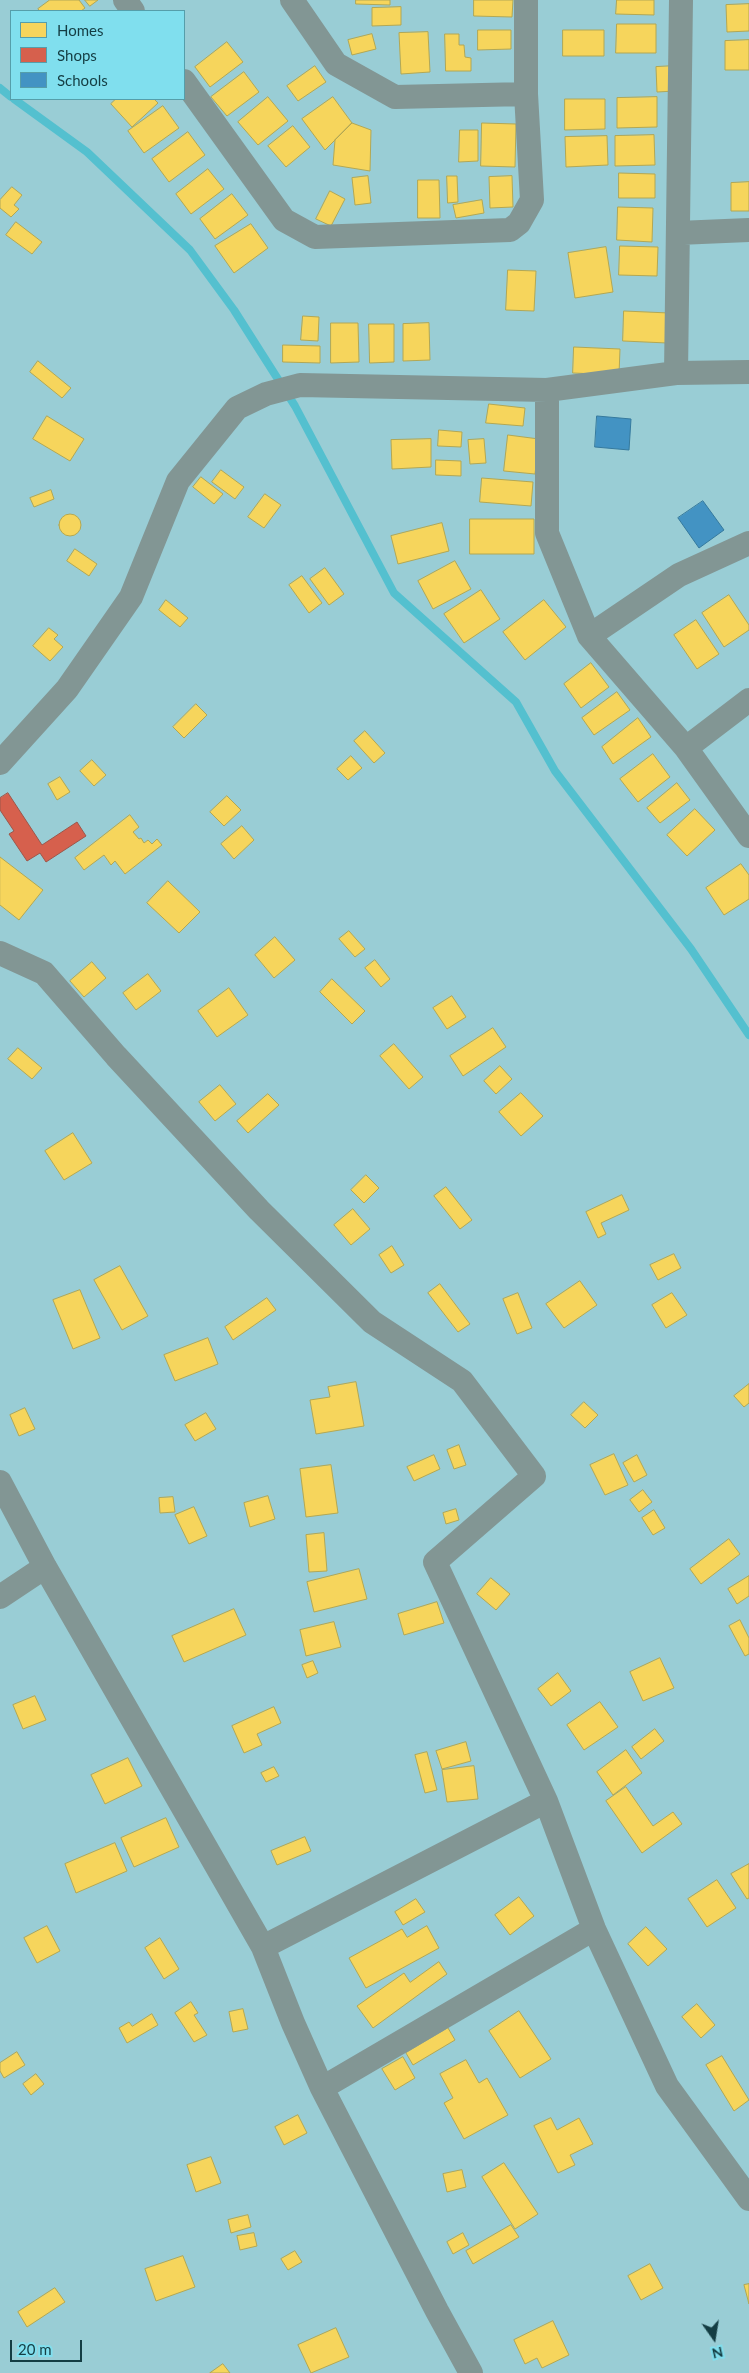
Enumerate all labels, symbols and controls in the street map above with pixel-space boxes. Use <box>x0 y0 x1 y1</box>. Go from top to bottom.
legend <box>10 10 185 100</box>
text: Homes <box>57 21 103 39</box>
text: Shops <box>57 46 97 64</box>
text: Schools <box>57 71 108 89</box>
north arrow <box>689 2313 739 2363</box>
scale bar <box>12 2330 85 2362</box>
text: 20 m <box>18 2340 52 2358</box>
text: N <box>710 2344 725 2363</box>

